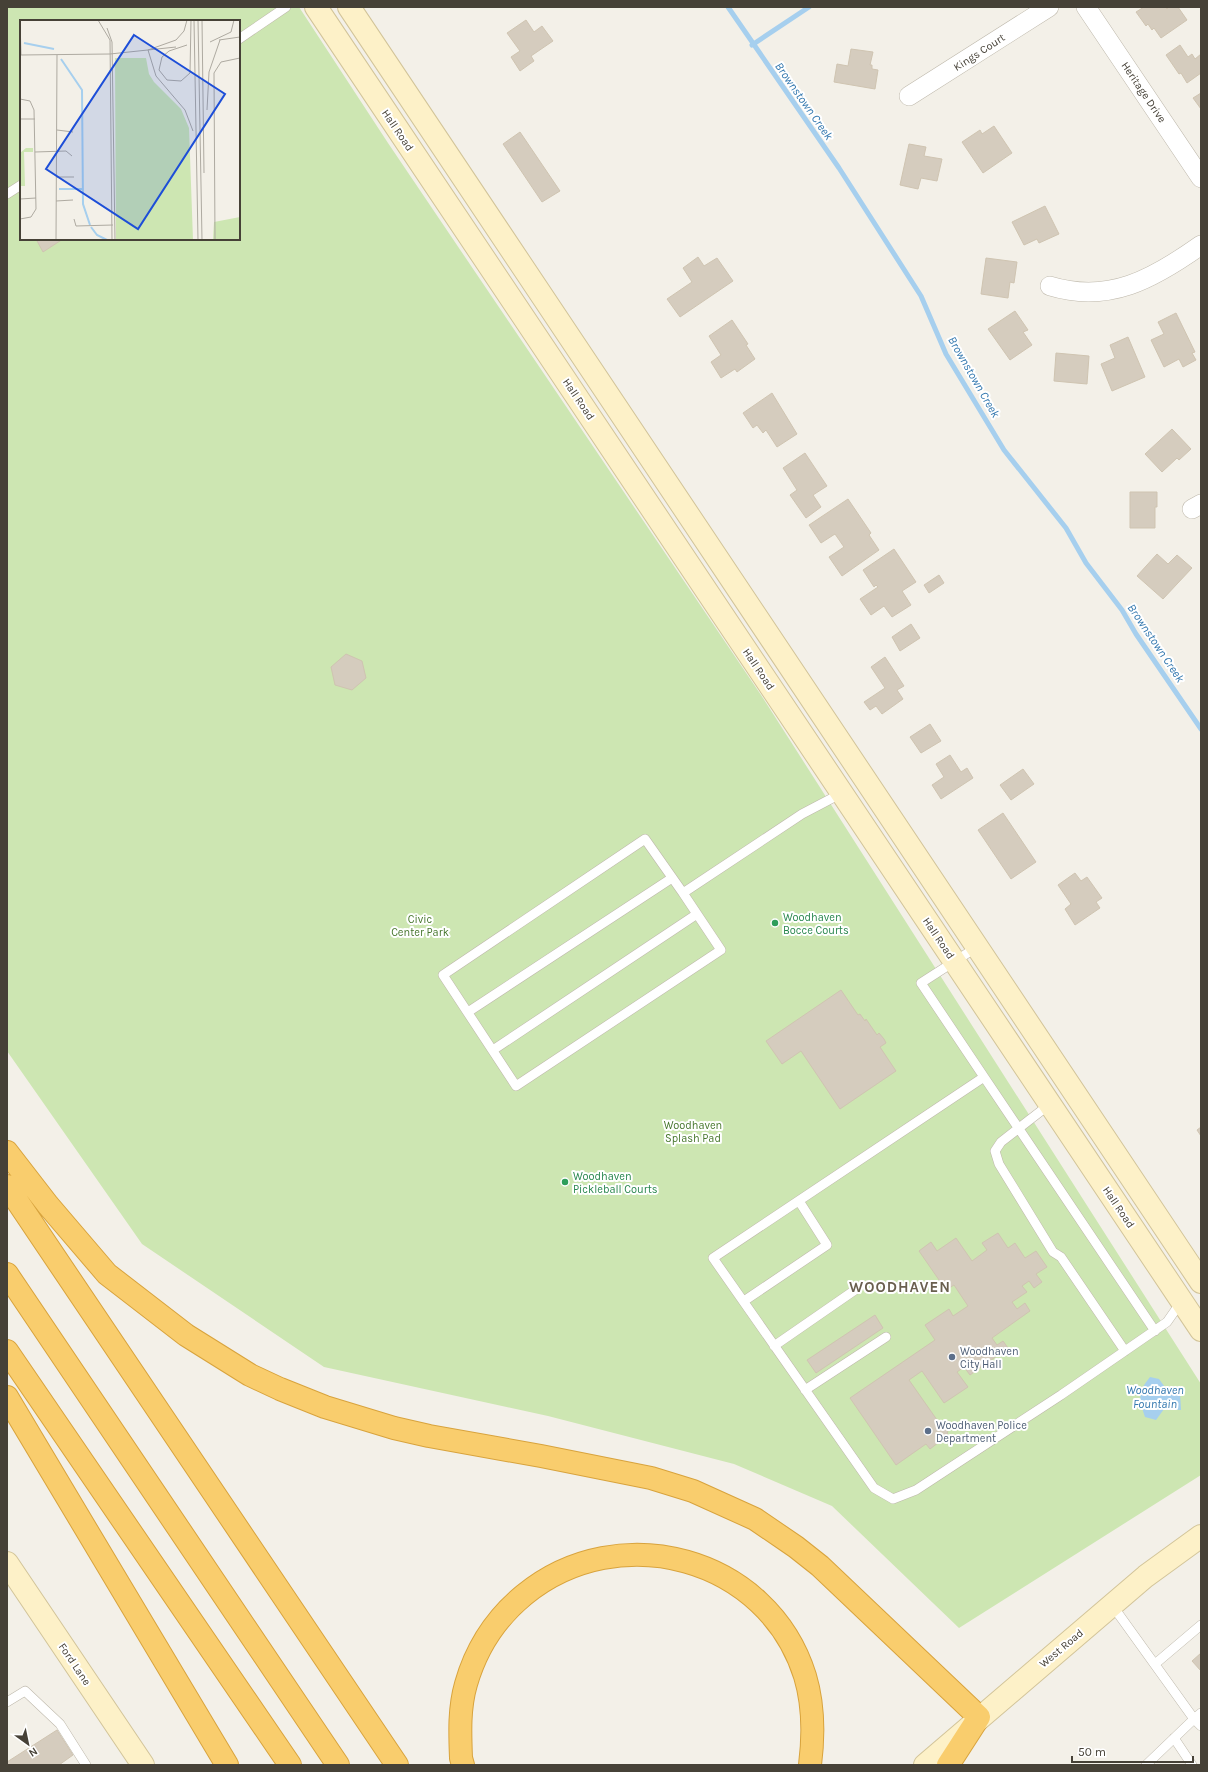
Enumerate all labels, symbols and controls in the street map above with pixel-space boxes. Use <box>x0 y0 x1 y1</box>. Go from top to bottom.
inset map <box>20 20 240 240</box>
street label: Kings Court <box>951 31 1007 74</box>
water label: Brownstown Creek <box>772 59 837 143</box>
street label: Heritage Drive <box>1118 59 1169 125</box>
street label: Hall Road <box>379 107 416 154</box>
water label: Brownstown Creek <box>945 334 1003 421</box>
street label: Hall Road <box>560 376 597 423</box>
water label: Brownstown Creek <box>1125 601 1188 686</box>
street label: Hall Road <box>740 646 777 693</box>
place label: Woodhaven Bocce Courts <box>783 911 849 937</box>
park label: Civic Center Park <box>391 913 449 939</box>
street label: Hall Road <box>920 915 957 962</box>
marker: Woodhaven Bocce Courts <box>770 918 780 928</box>
park label: Woodhaven Splash Pad <box>664 1119 722 1145</box>
place label: Woodhaven Pickleball Courts <box>573 1170 658 1196</box>
marker: Woodhaven Pickleball Courts <box>560 1177 570 1187</box>
street label: Hall Road <box>1100 1184 1137 1231</box>
district label: WOODHAVEN <box>849 1278 951 1296</box>
place label: Woodhaven City Hall <box>960 1345 1019 1371</box>
marker: Woodhaven City Hall <box>947 1352 957 1362</box>
water label: Woodhaven Fountain <box>1126 1383 1184 1411</box>
place label: Woodhaven Police Department <box>936 1419 1027 1445</box>
marker: Woodhaven Police Department <box>923 1426 933 1436</box>
street label: West Road <box>1037 1626 1086 1670</box>
street label: Ford Lane <box>56 1641 94 1688</box>
north arrow <box>8 1724 48 1764</box>
scale bar <box>1072 1738 1193 1764</box>
text: N <box>26 1744 40 1760</box>
text: 50 m <box>1078 1745 1106 1759</box>

